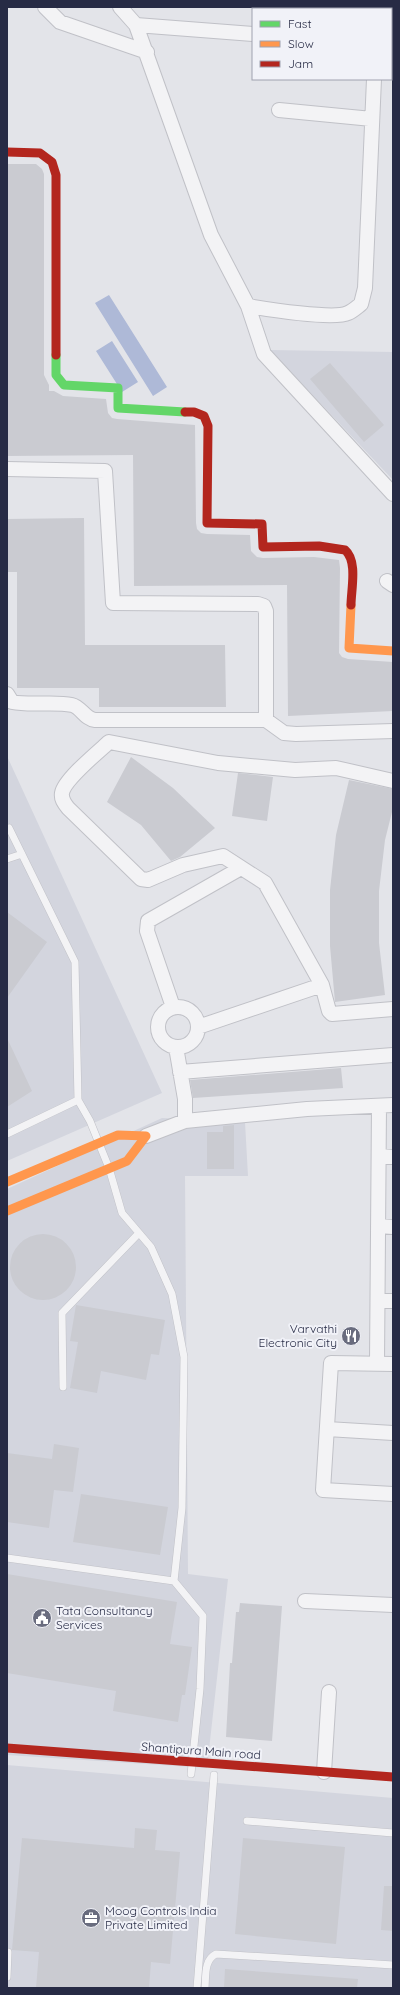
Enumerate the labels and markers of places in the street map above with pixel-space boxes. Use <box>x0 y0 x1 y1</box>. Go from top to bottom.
place label: Varvathi Electronic City <box>259 1321 337 1350</box>
restaurant icon: Varvathi Electronic City <box>340 1325 362 1347</box>
place label: Tata Consultancy Services <box>56 1603 152 1632</box>
public building icon: Tata Consultancy Services <box>31 1607 53 1629</box>
place label: Moog Controls India Private Limited <box>105 1903 217 1932</box>
office icon: Moog Controls India Private Limited <box>80 1907 102 1929</box>

